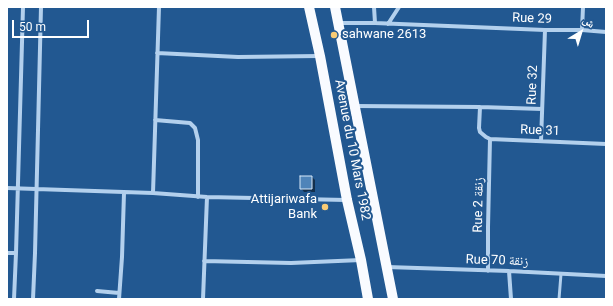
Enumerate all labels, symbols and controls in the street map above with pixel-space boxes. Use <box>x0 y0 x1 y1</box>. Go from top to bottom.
street label: Rue 29 <box>512 11 552 27</box>
scale bar <box>14 12 91 38</box>
north arrow <box>561 12 601 52</box>
text: ش <box>580 13 597 31</box>
text: 50 m <box>19 20 46 34</box>
place label: sahwane 2613 <box>342 27 426 43</box>
marker: sahwane 2613 <box>329 30 339 40</box>
street label: Rue 32 <box>525 65 541 105</box>
street label: Avenue du 10 Mars 1982 <box>331 78 373 222</box>
street label: Rue 31 <box>520 123 560 139</box>
street label: Rue 2 زنقة <box>471 177 487 233</box>
place label: Attijariwafa Bank <box>251 192 317 223</box>
marker: Attijariwafa Bank <box>320 202 330 212</box>
street label: Rue 70 زنقة <box>465 252 529 270</box>

